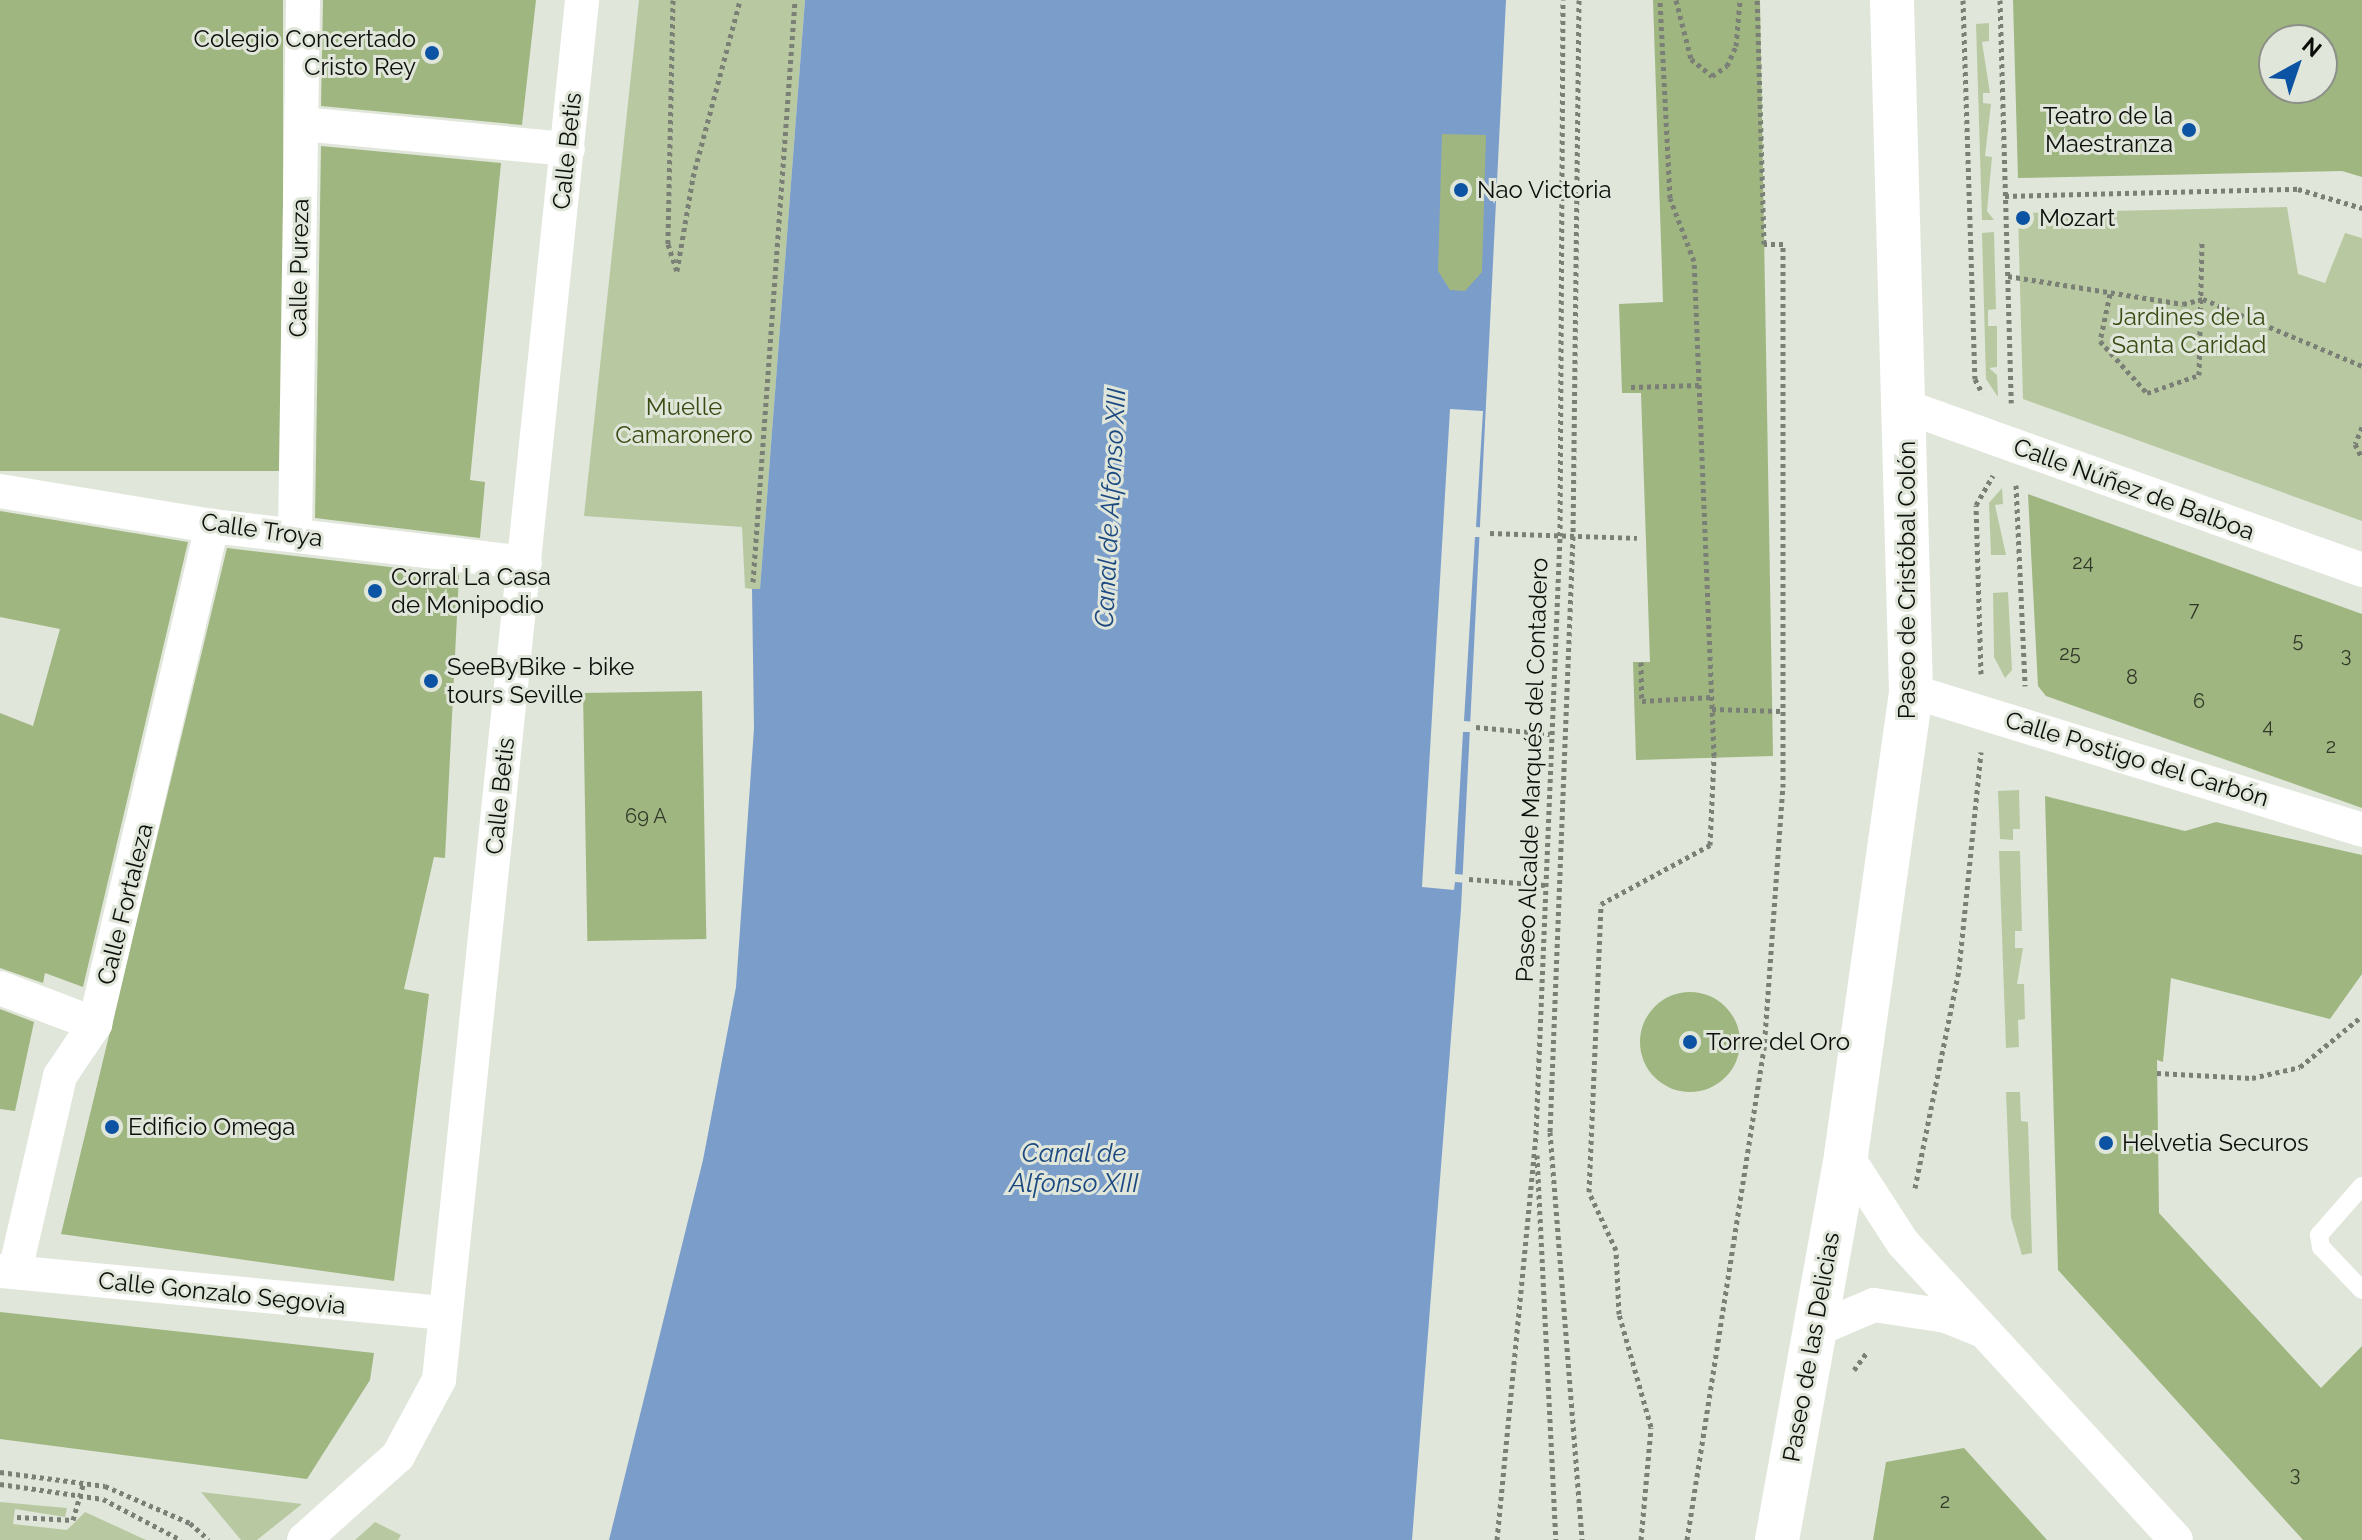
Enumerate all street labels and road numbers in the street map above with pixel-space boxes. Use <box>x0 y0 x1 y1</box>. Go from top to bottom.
street label: Calle Betis <box>547 91 587 211</box>
street label: Calle Pureza <box>283 198 315 338</box>
street label: Calle Núñez de Balboa <box>2010 432 2258 546</box>
street label: Paseo de Cristóbal Colón <box>1893 441 1921 719</box>
street label: Calle Troya <box>199 507 325 553</box>
street label: Paseo Alcalde Marqués del Contadero <box>1510 556 1554 984</box>
street label: Calle Postigo del Carbón <box>2001 705 2273 813</box>
street label: Calle Betis <box>480 736 520 856</box>
street label: Calle Fortaleza <box>91 820 159 988</box>
street label: Paseo de las Delicias <box>1777 1230 1845 1464</box>
street label: Calle Gonzalo Segovia <box>97 1266 347 1320</box>

